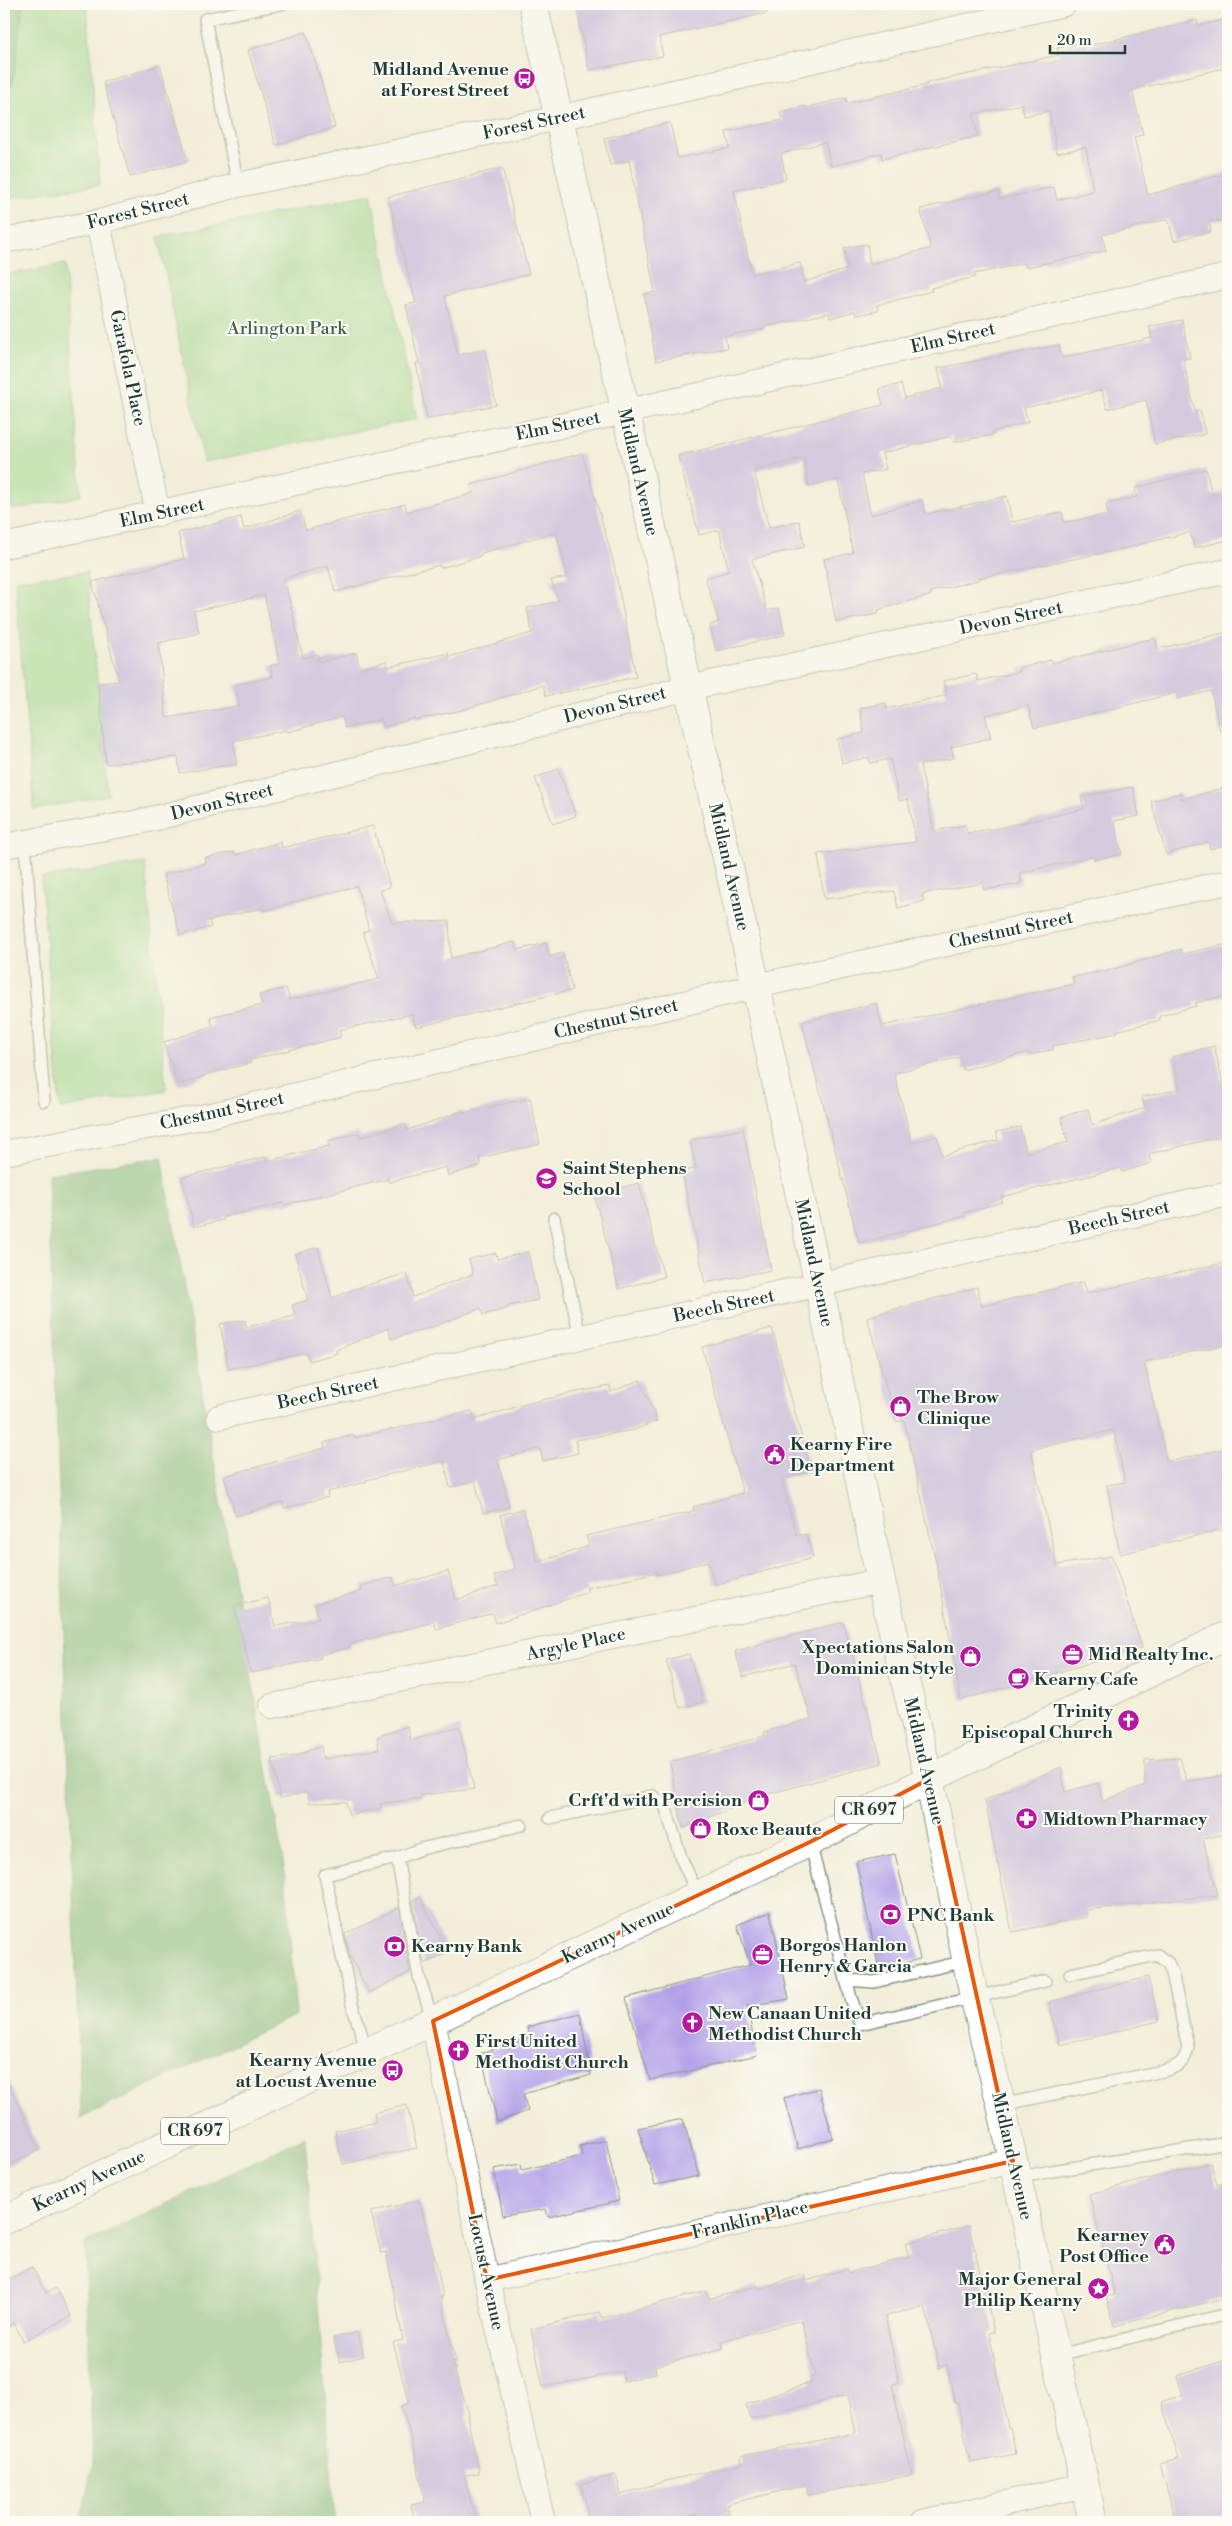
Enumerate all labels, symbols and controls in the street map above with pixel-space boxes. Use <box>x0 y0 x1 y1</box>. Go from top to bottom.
scale bar <box>1050 22 1124 54</box>
text: 20 m <box>1057 31 1092 50</box>
place label: Midland Avenue at Forest Street <box>372 58 510 102</box>
bus stop icon: Midland Avenue at Forest Street <box>513 67 537 91</box>
street label: Forest Street <box>481 101 588 145</box>
street label: Forest Street <box>85 187 192 235</box>
street label: Garafola Place <box>104 308 152 428</box>
park label: Arlington Park <box>226 317 348 340</box>
street label: Elm Street <box>908 317 998 359</box>
street label: Elm Street <box>513 406 603 446</box>
street label: Midland Avenue <box>612 406 664 538</box>
street label: Elm Street <box>117 493 207 533</box>
street label: Devon Street <box>957 596 1065 640</box>
street label: Devon Street <box>561 681 669 729</box>
street label: Devon Street <box>168 778 276 826</box>
street label: Midland Avenue <box>703 801 755 933</box>
street label: Chestnut Street <box>947 905 1076 954</box>
street label: Chestnut Street <box>552 993 681 1044</box>
street label: Chestnut Street <box>158 1086 287 1135</box>
place label: Saint Stephens School <box>563 1157 687 1201</box>
school or university icon: Saint Stephens School <box>535 1166 559 1190</box>
street label: Beech Street <box>1065 1195 1172 1241</box>
street label: Midland Avenue <box>789 1197 839 1329</box>
street label: Beech Street <box>670 1284 777 1328</box>
street label: Beech Street <box>274 1371 381 1415</box>
place label: The Brow Clinique <box>917 1386 999 1430</box>
shop icon: The Brow Clinique <box>889 1395 913 1419</box>
place label: Kearny Fire Department <box>790 1433 895 1477</box>
public building icon: Kearny Fire Department <box>762 1442 786 1466</box>
street label: Argyle Place <box>523 1622 628 1666</box>
place label: Xpectations Salon Dominican Style <box>801 1636 954 1680</box>
office icon: Mid Realty Inc. <box>1060 1642 1084 1666</box>
place label: Mid Realty Inc. <box>1088 1643 1214 1666</box>
shop icon: Xpectations Salon Dominican Style <box>958 1645 982 1669</box>
cafe icon: Kearny Cafe <box>1006 1667 1030 1691</box>
place label: Kearny Cafe <box>1034 1668 1138 1691</box>
street label: Midland Avenue <box>898 1695 950 1827</box>
place label: Trinity Episcopal Church <box>961 1700 1114 1744</box>
church icon: Trinity Episcopal Church <box>1117 1709 1141 1733</box>
shop icon: Crft'd with Percision <box>746 1788 770 1812</box>
place label: Crft'd with Percision <box>568 1789 742 1812</box>
road number: CR 697 <box>835 1796 903 1824</box>
pharmacy icon: Midtown Pharmacy <box>1015 1807 1039 1831</box>
place label: Midtown Pharmacy <box>1043 1808 1208 1831</box>
shop icon: Roxc Beaute <box>688 1817 712 1841</box>
place label: Roxc Beaute <box>716 1818 822 1841</box>
street label: Kearny Avenue <box>558 1897 678 1969</box>
bank icon: PNC Bank <box>879 1903 903 1927</box>
place label: PNC Bank <box>907 1904 995 1927</box>
bank icon: Kearny Bank <box>383 1934 407 1958</box>
place label: Borgos Hanlon Henry & Garcia <box>779 1934 912 1978</box>
place label: Kearny Bank <box>411 1935 523 1958</box>
office icon: Borgos Hanlon Henry & Garcia <box>751 1943 775 1967</box>
place label: New Canaan United Methodist Church <box>708 2002 872 2046</box>
church icon: New Canaan United Methodist Church <box>680 2011 704 2035</box>
place label: First United Methodist Church <box>475 2030 629 2074</box>
church icon: First United Methodist Church <box>447 2039 471 2063</box>
place label: Kearny Avenue at Locust Avenue <box>235 2049 377 2093</box>
bus stop icon: Kearny Avenue at Locust Avenue <box>381 2058 405 2082</box>
street label: Midland Avenue <box>986 2090 1038 2222</box>
road number: CR 697 <box>161 2118 229 2144</box>
street label: Kearny Avenue <box>29 2145 149 2217</box>
street label: Franklin Place <box>689 2195 811 2245</box>
street label: Locust Avenue <box>462 2211 510 2333</box>
place label: Kearney Post Office <box>1059 2224 1150 2268</box>
public building icon: Kearney Post Office <box>1153 2233 1177 2257</box>
place label: Major General Philip Kearny <box>958 2268 1083 2312</box>
place icon: Major General Philip Kearny <box>1086 2277 1110 2301</box>

